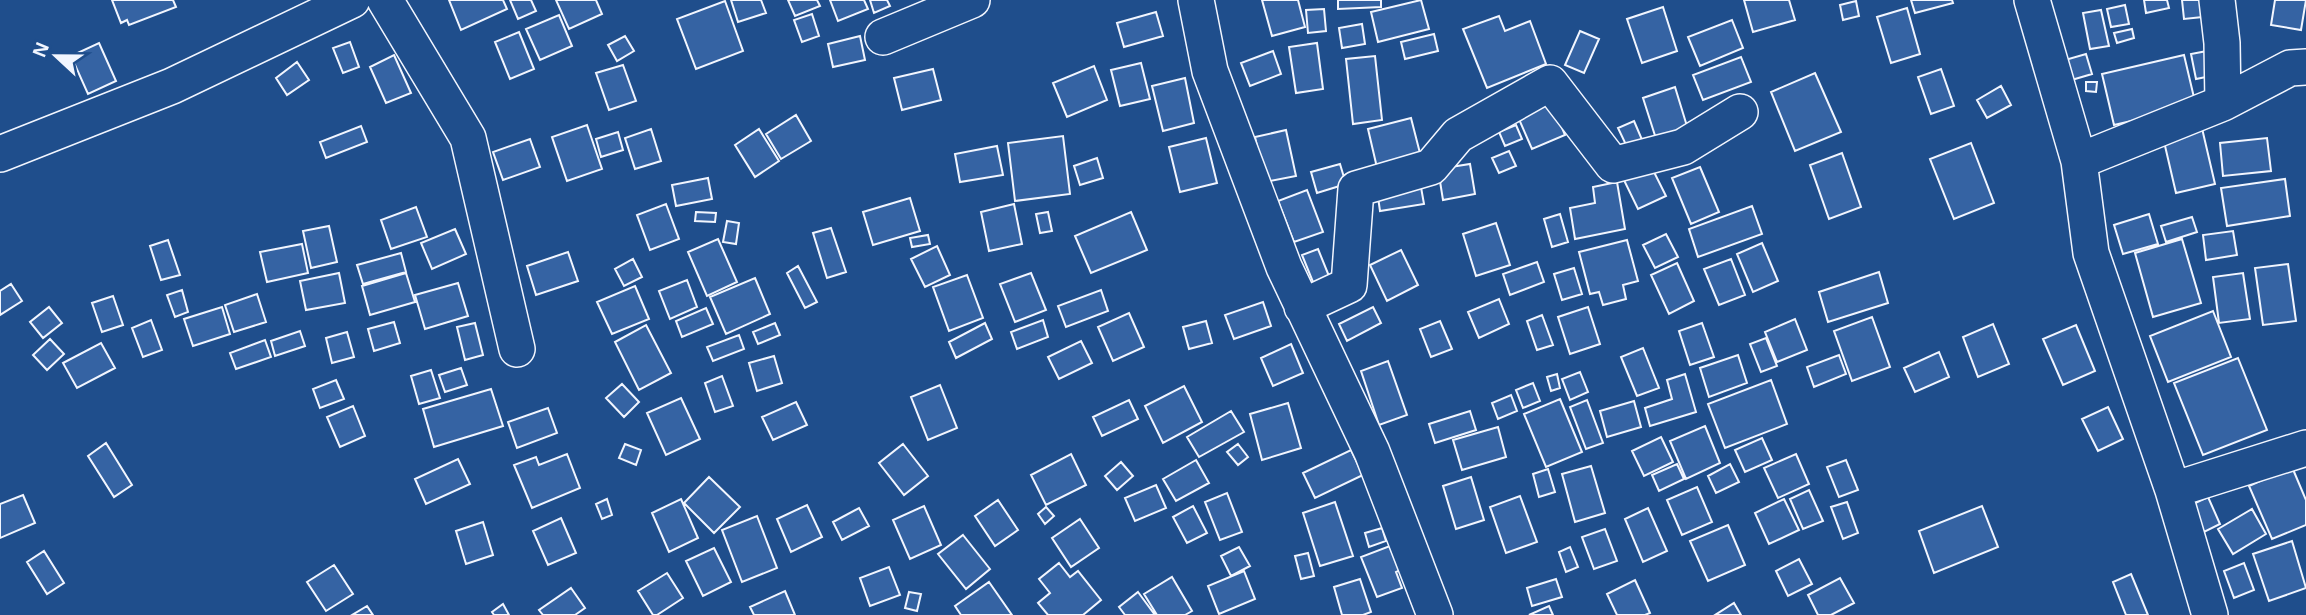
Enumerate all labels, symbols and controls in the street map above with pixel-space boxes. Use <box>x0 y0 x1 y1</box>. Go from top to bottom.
north arrow <box>21 21 91 91</box>
text: N <box>28 40 53 60</box>

